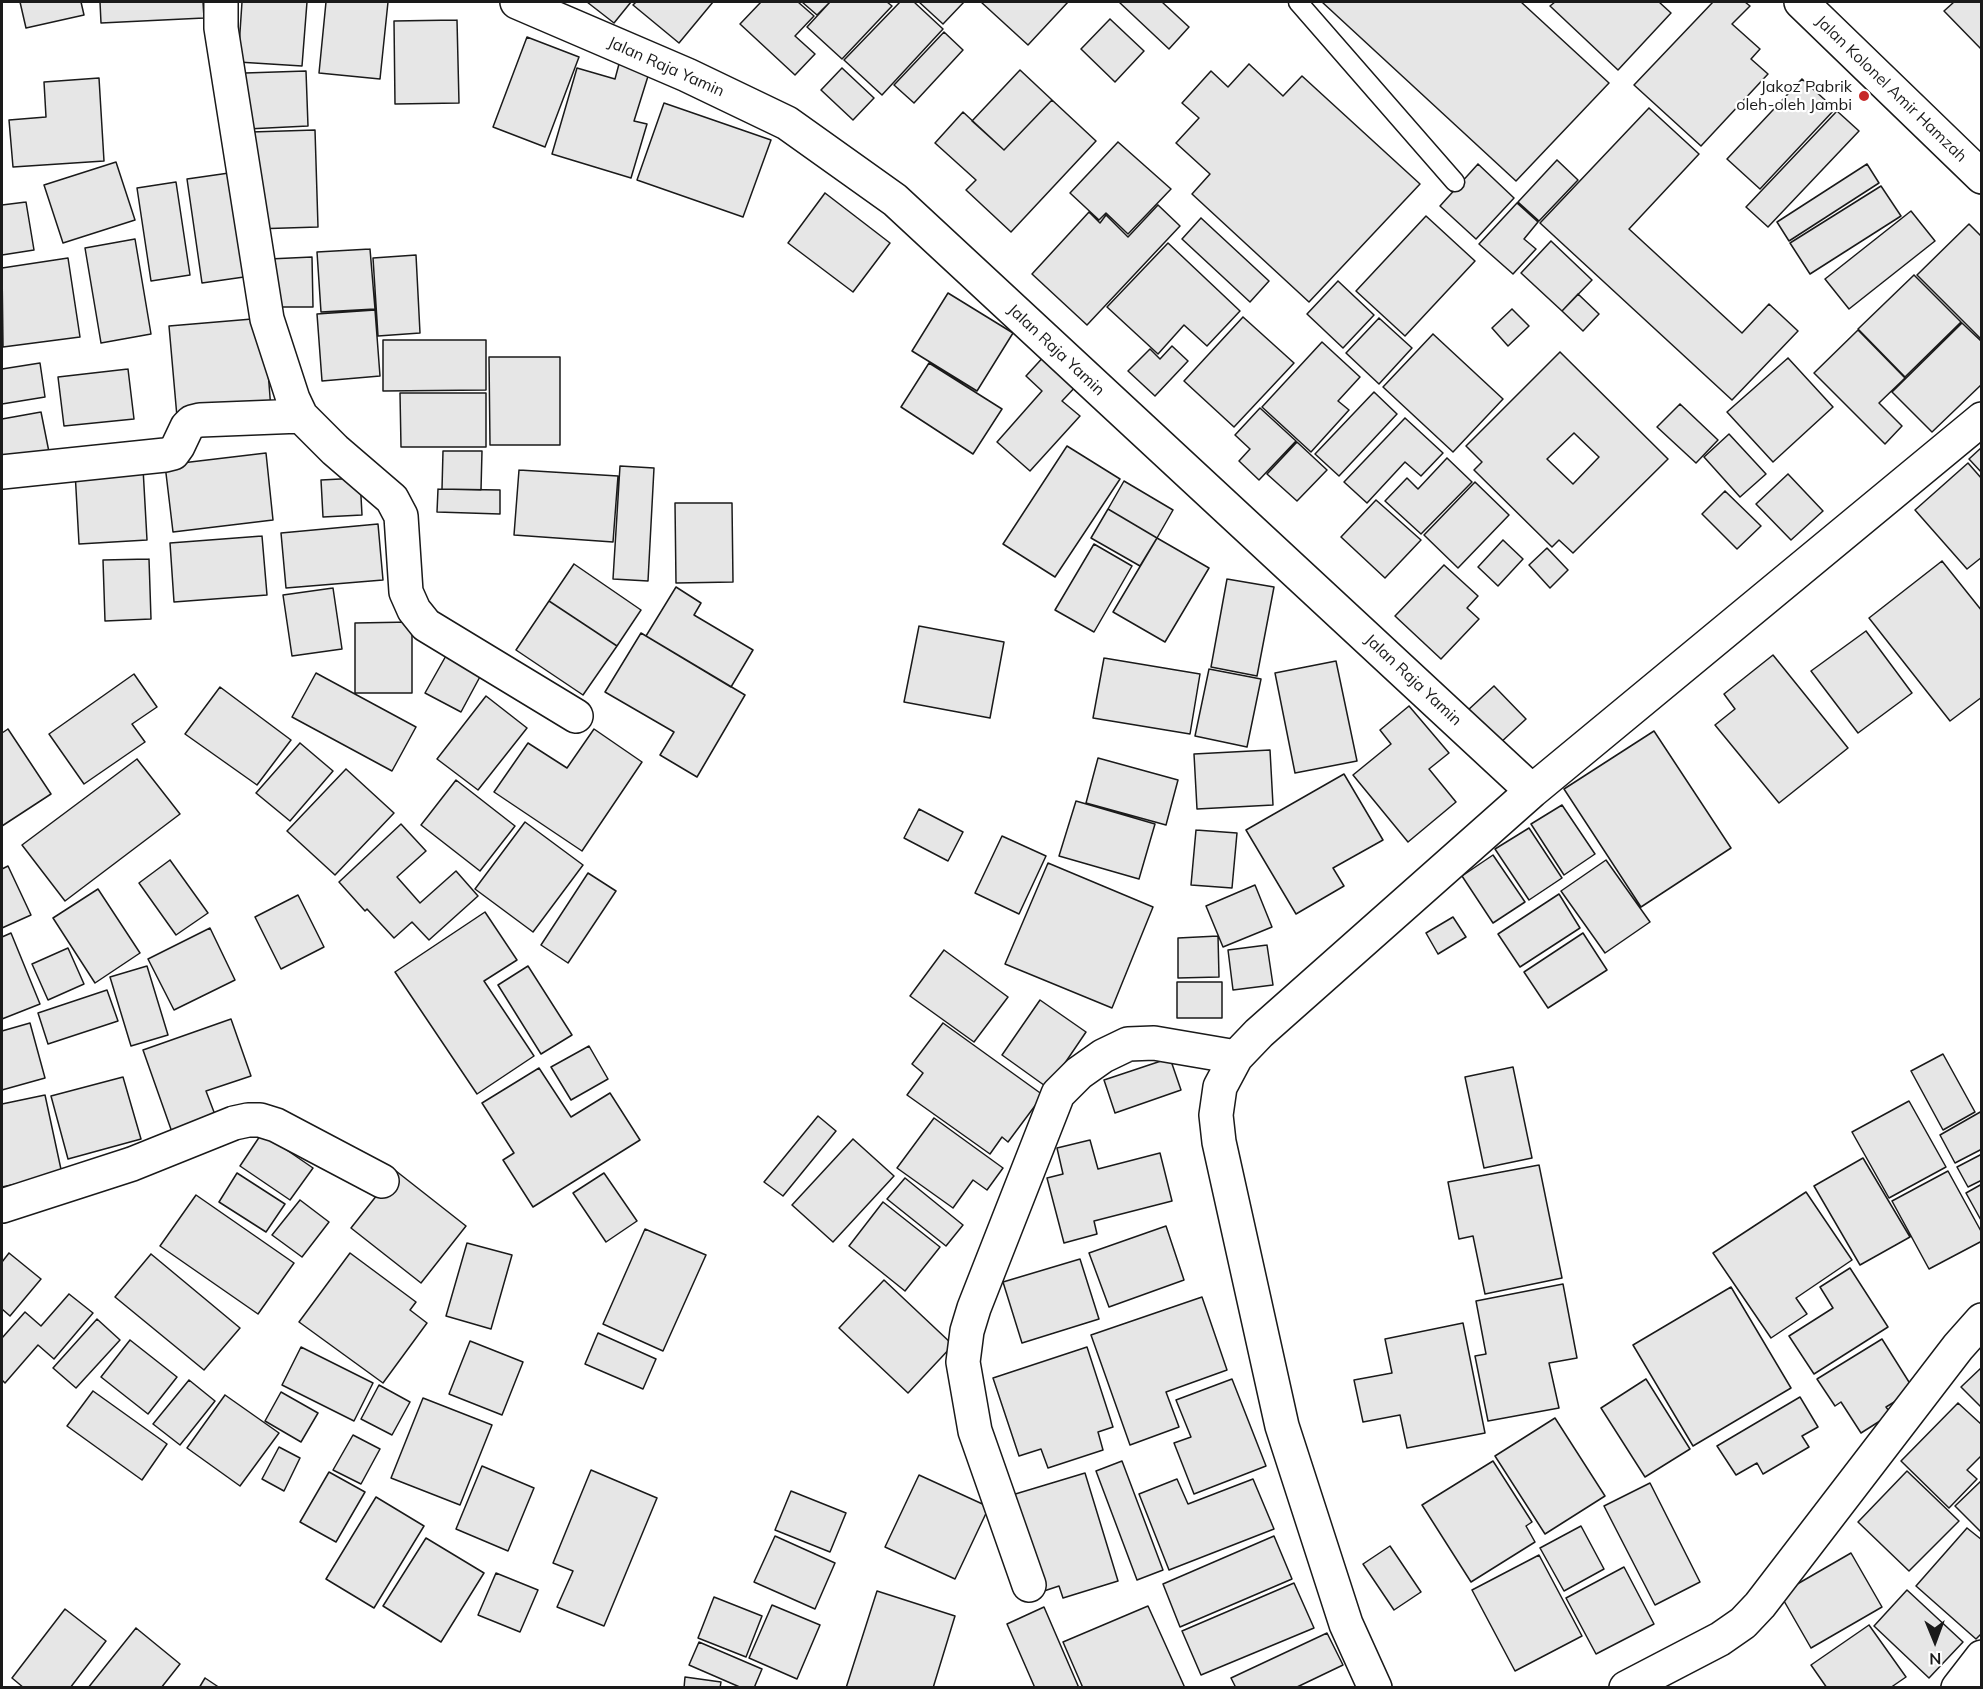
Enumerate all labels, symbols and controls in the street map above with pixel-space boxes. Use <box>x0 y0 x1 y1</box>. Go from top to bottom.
street label: Jalan Kolonel Amir Hamzah <box>1811 12 1971 166</box>
street label: Jalan Raja Yamin <box>605 33 727 101</box>
place label: Jakoz Pabrik oleh-oleh Jambi <box>1736 77 1852 115</box>
marker: Jakoz Pabrik oleh-oleh Jambi <box>1857 89 1871 103</box>
street label: Jalan Raja Yamin <box>1004 300 1108 400</box>
street label: Jalan Raja Yamin <box>1361 630 1465 730</box>
north arrow <box>1905 1611 1965 1671</box>
text: N <box>1929 1649 1942 1669</box>

